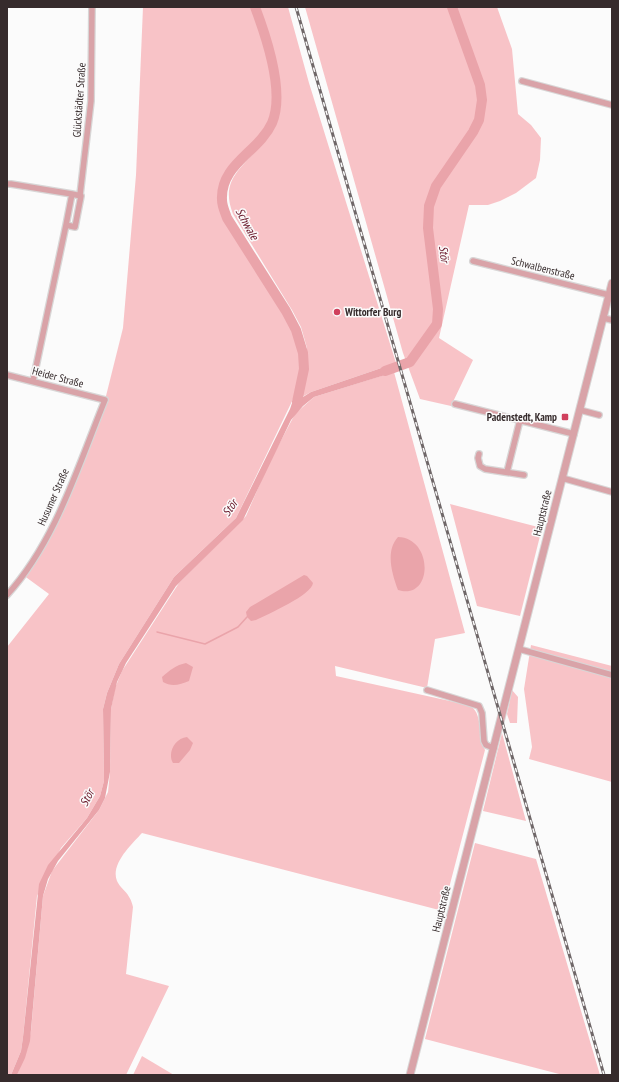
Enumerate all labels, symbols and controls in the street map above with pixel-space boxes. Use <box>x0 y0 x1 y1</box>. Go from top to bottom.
street label: Glückstädter Straße <box>69 62 89 138</box>
water label: Schwale <box>233 205 263 243</box>
water label: Stör <box>436 245 453 265</box>
street label: Schwalbenstraße <box>510 253 577 283</box>
place label: Wittorfer Burg <box>344 305 401 319</box>
marker: Wittorfer Burg <box>332 307 342 317</box>
street label: Heider Straße <box>31 363 86 391</box>
place label: Padenstedt, Kamp <box>487 410 557 424</box>
marker: Padenstedt, Kamp <box>560 412 570 422</box>
street label: Husumer Straße <box>34 466 72 528</box>
street label: Hauptstraße <box>530 488 555 537</box>
water label: Stör <box>219 495 241 519</box>
water label: Stör <box>76 785 98 809</box>
street label: Hauptstraße <box>429 884 454 933</box>

